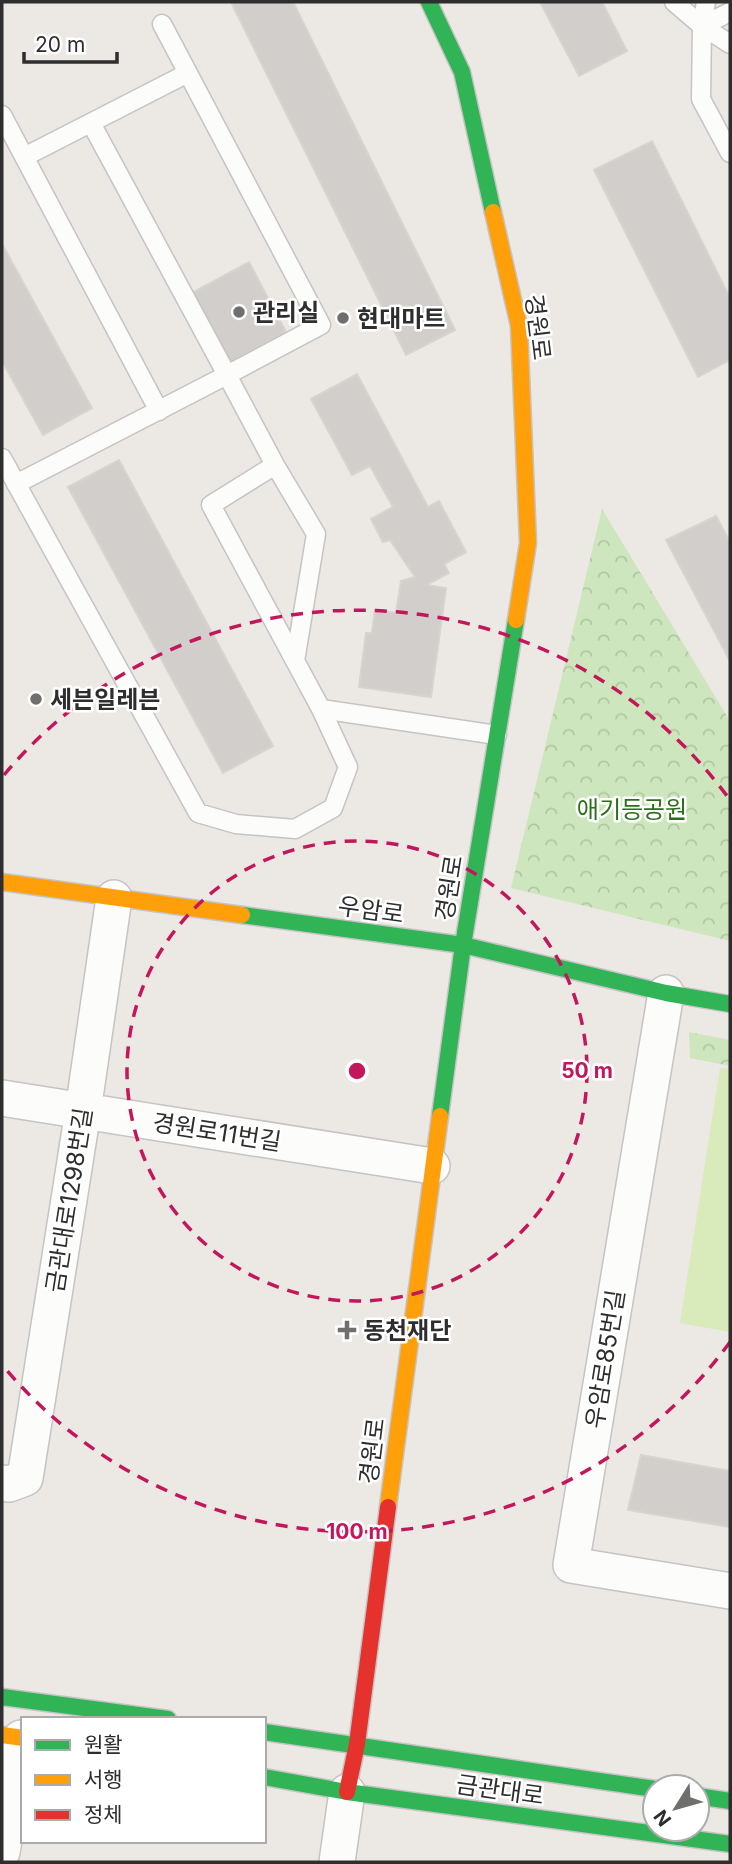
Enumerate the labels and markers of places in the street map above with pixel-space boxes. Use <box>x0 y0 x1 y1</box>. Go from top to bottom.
place label: 관리실 <box>253 298 319 327</box>
marker: 관리실 <box>231 304 247 320</box>
place label: 현대마트 <box>357 304 445 333</box>
marker: 현대마트 <box>335 310 351 326</box>
place label: 세븐일레븐 <box>50 685 160 714</box>
marker: 세븐일레븐 <box>28 691 44 707</box>
centre of rings <box>345 1059 369 1083</box>
place label: 동천재단 <box>363 1316 451 1345</box>
marker: 동천재단 <box>337 1320 357 1340</box>

